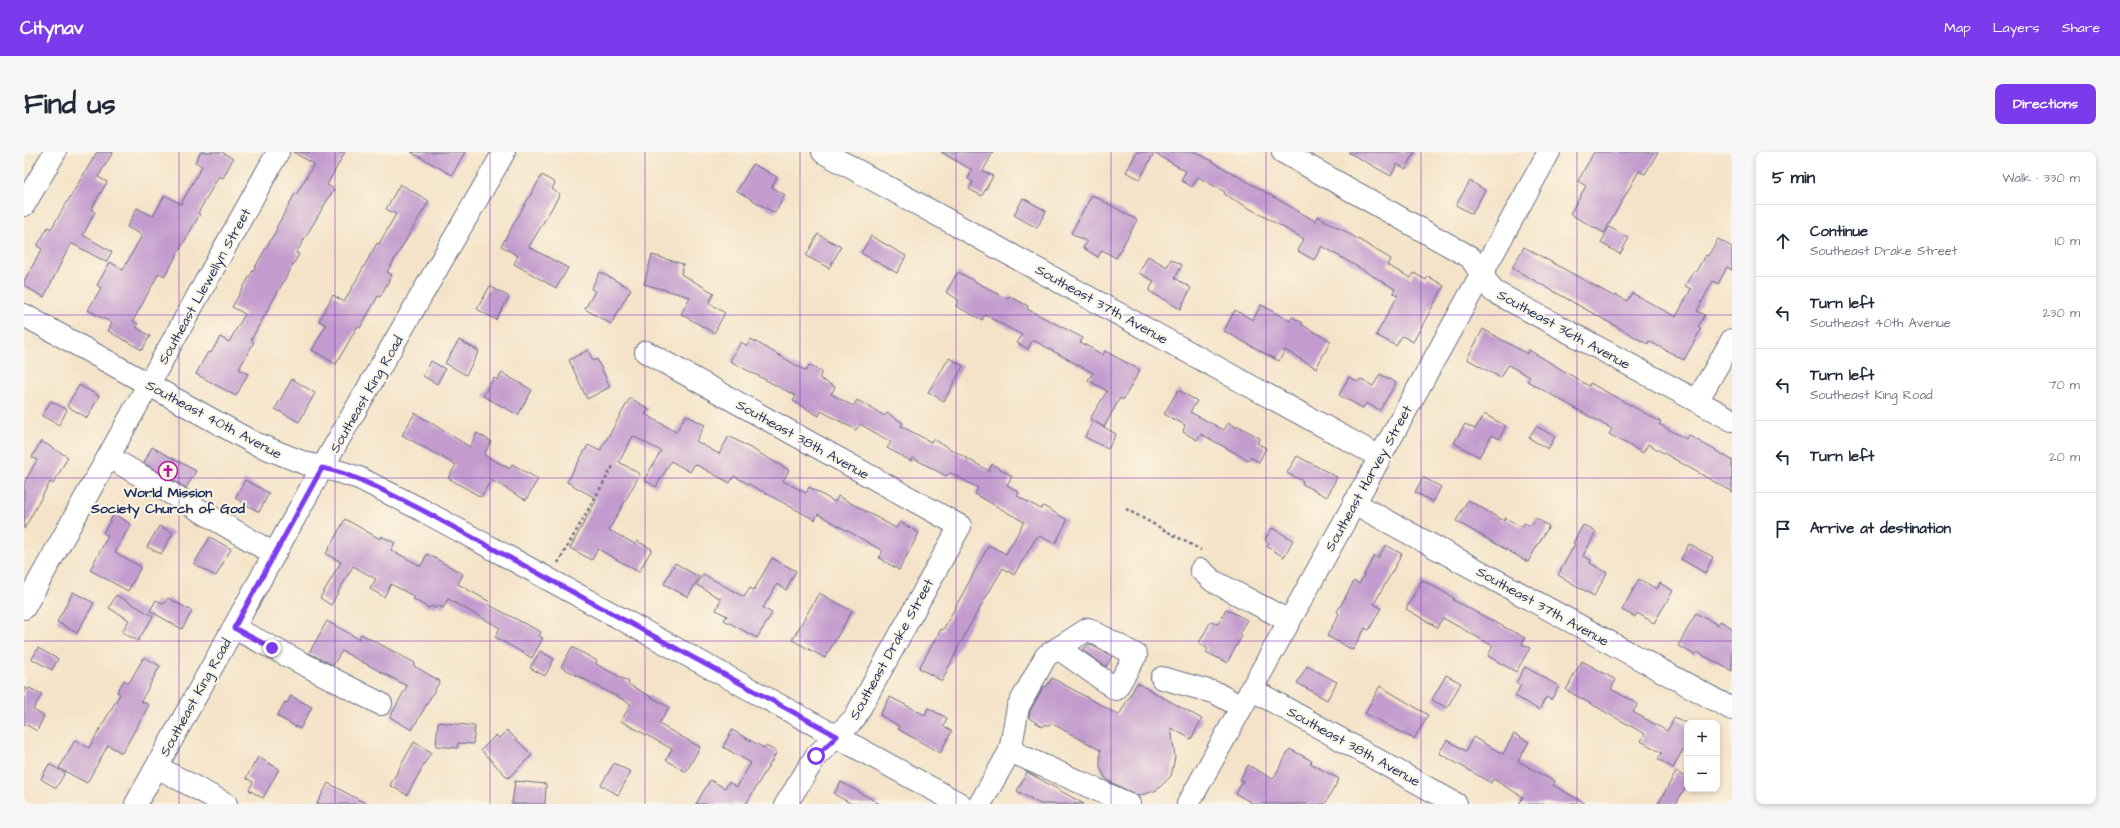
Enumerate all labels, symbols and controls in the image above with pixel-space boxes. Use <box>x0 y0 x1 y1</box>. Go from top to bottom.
text: Citynav <box>20 15 83 42</box>
text: Map <box>1944 18 1971 38</box>
text: Layers <box>1993 18 2040 38</box>
text: Share <box>2062 18 2100 38</box>
button: Directions <box>1995 84 2096 124</box>
text: Find us <box>24 85 115 124</box>
text: 5 min <box>1772 166 1815 190</box>
text: Walk · 330 m <box>2002 169 2080 187</box>
street label: Southeast Llewellyn Street <box>154 204 256 368</box>
text: Continue <box>1810 221 1868 242</box>
icon: ahead <box>1772 230 1794 252</box>
text: 10 m <box>2055 232 2080 250</box>
text: Southeast Drake Street <box>1810 242 1957 260</box>
street label: Southeast 37th Avenue <box>1032 260 1172 350</box>
street label: Southeast 36th Avenue <box>1493 285 1634 375</box>
text: Turn left <box>1810 293 1874 314</box>
icon: left <box>1772 302 1794 324</box>
text: 230 m <box>2042 304 2080 322</box>
text: Southeast 40th Avenue <box>1810 314 1951 332</box>
street label: Southeast King Road <box>325 332 409 457</box>
text: Turn left <box>1810 365 1874 386</box>
icon: left <box>1772 374 1794 396</box>
street label: Southeast 40th Avenue <box>142 375 286 464</box>
text: 70 m <box>2048 376 2080 394</box>
text: Southeast King Road <box>1810 386 1933 404</box>
street label: Southeast 38th Avenue <box>732 395 873 485</box>
street label: Southeast Harvey Street <box>1320 402 1418 555</box>
icon: left <box>1772 446 1794 468</box>
text: Turn left <box>1810 446 1874 467</box>
text: 20 m <box>2049 448 2080 466</box>
church icon: World Mission Society Church of God <box>157 460 179 482</box>
place label: World Mission Society Church of God <box>90 483 246 519</box>
icon: arrive <box>1772 518 1794 540</box>
text: Arrive at destination <box>1810 518 1951 539</box>
street label: Southeast 37th Avenue <box>1473 562 1613 652</box>
street label: Southeast Drake Street <box>845 575 939 724</box>
street label: Southeast King Road <box>155 635 237 760</box>
route end <box>263 639 281 657</box>
street label: Southeast 38th Avenue <box>1283 702 1424 792</box>
map controls <box>1684 720 1720 792</box>
button: + <box>1684 720 1720 756</box>
route start <box>807 747 825 765</box>
button: − <box>1684 756 1720 792</box>

